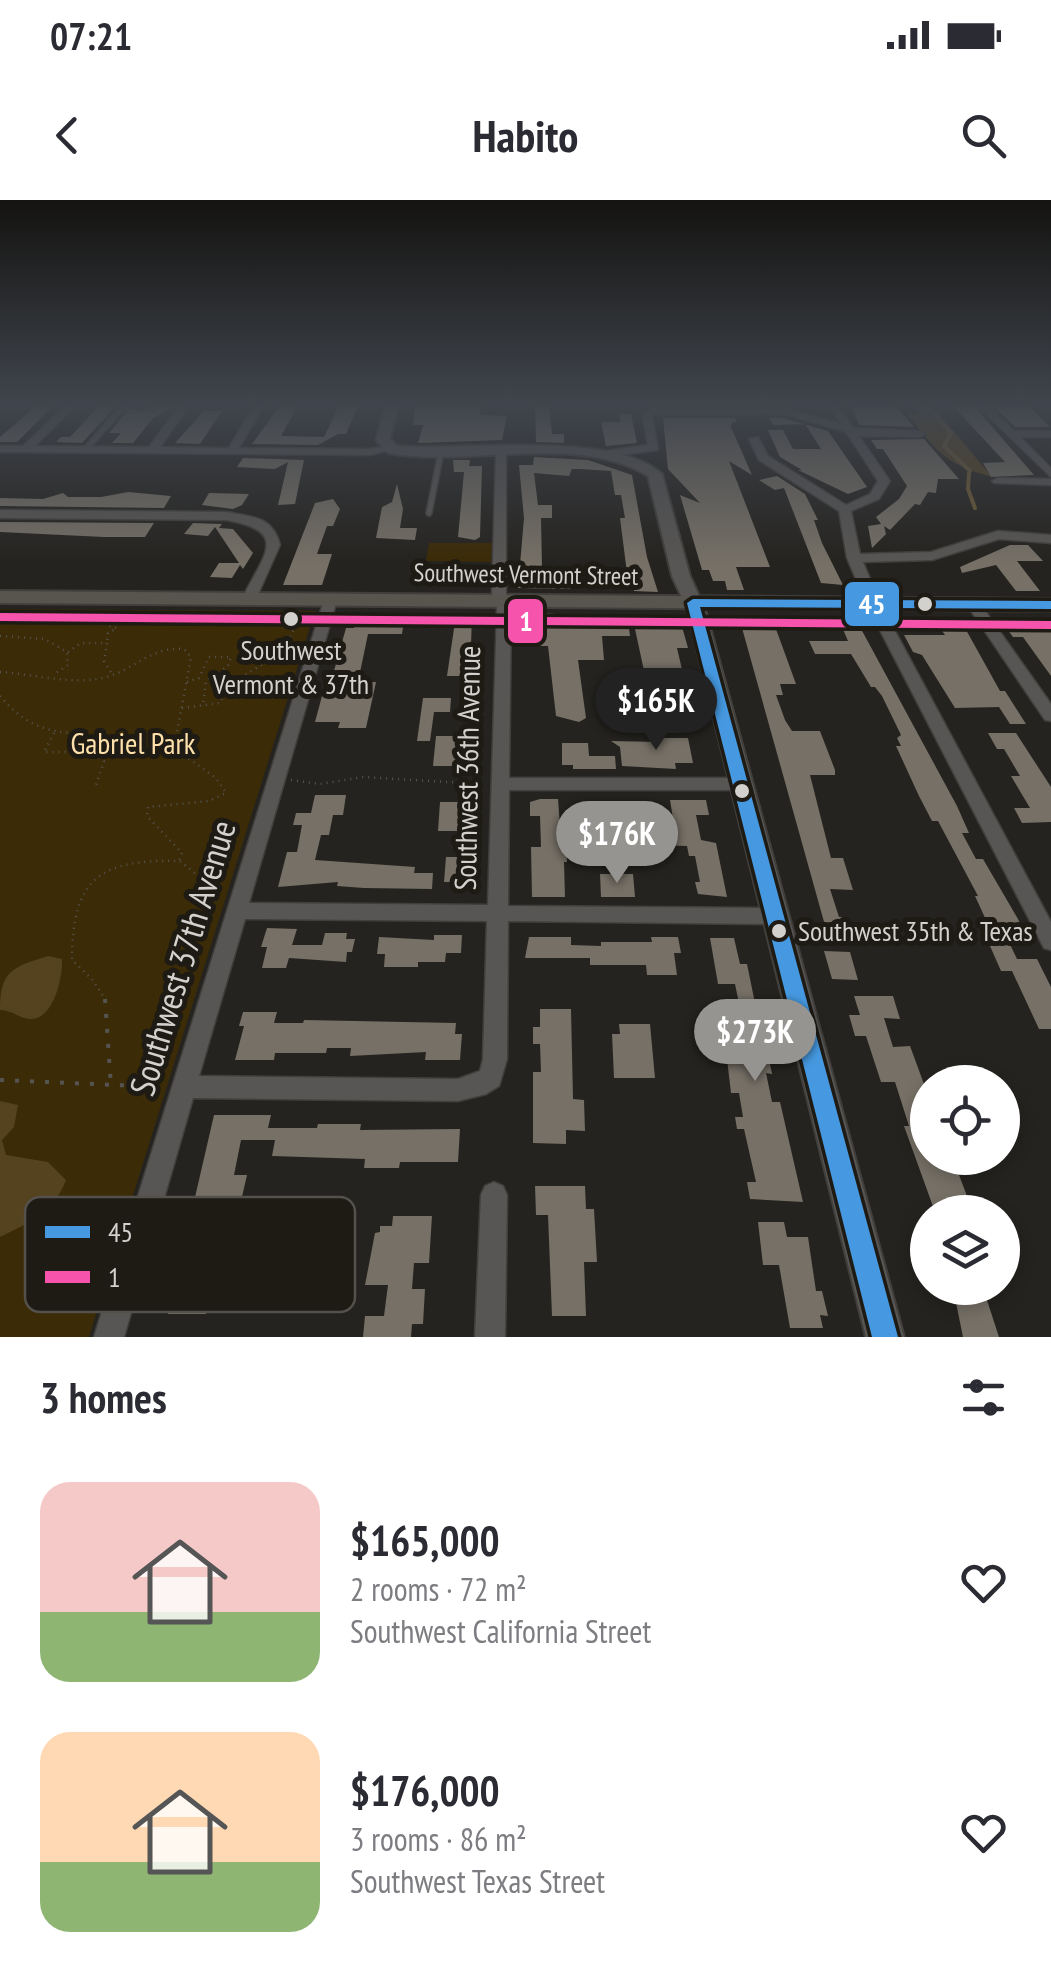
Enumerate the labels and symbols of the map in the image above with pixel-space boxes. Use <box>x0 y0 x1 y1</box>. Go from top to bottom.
street label: Southwest Vermont Street <box>413 556 639 592</box>
line badge: 45 <box>843 580 901 628</box>
text: 45 <box>859 585 885 622</box>
unlabelled marker <box>915 594 935 614</box>
line badge: 1 <box>506 597 545 645</box>
text: 1 <box>519 602 533 639</box>
marker: Southwest Vermont & 37th <box>281 609 301 629</box>
place label: Southwest Vermont & 37th <box>212 631 369 702</box>
street label: Southwest 36th Avenue <box>445 645 488 891</box>
pin: $165K <box>586 668 726 753</box>
park label: Gabriel Park <box>71 723 196 762</box>
unlabelled marker <box>732 781 752 801</box>
pin: $176K <box>547 801 687 886</box>
street label: Southwest 37th Avenue <box>118 815 246 1101</box>
place label: Southwest 35th & Texas <box>798 912 1033 949</box>
marker: Southwest 35th & Texas <box>769 921 789 941</box>
pin: $273K <box>685 999 825 1084</box>
legend <box>25 1197 355 1312</box>
text: 45 <box>108 1213 133 1250</box>
text: 1 <box>108 1258 121 1295</box>

